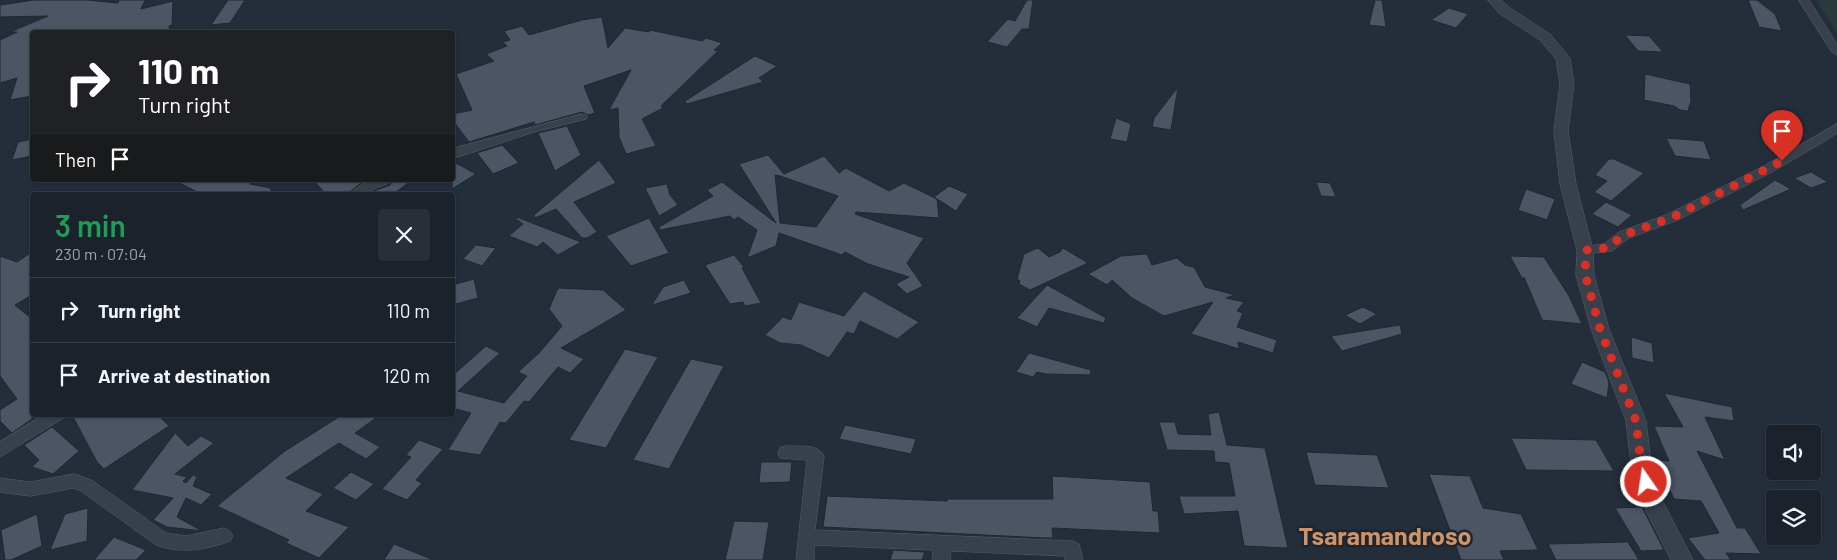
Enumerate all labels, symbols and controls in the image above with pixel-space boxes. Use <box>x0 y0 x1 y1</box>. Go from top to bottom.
text: 110 m <box>138 49 219 91</box>
icon: right <box>55 50 120 115</box>
text: Turn right <box>138 91 231 117</box>
pin <box>1761 110 1803 161</box>
icon: arrive <box>1768 117 1796 145</box>
icon: arrive <box>106 145 134 173</box>
text: Then <box>55 148 96 171</box>
text: 3 min <box>55 207 126 243</box>
button: close <box>378 209 430 261</box>
text: 230 m · 07:04 <box>55 244 147 263</box>
icon: right <box>55 296 83 324</box>
text: Turn right <box>98 299 180 322</box>
text: 110 m <box>386 299 430 322</box>
icon: arrive <box>55 361 83 389</box>
text: Arrive at destination <box>98 364 270 387</box>
text: 120 m <box>383 364 430 387</box>
map controls <box>1766 425 1821 545</box>
button: sound <box>1766 425 1821 480</box>
position arrow <box>1619 455 1671 507</box>
button: layers <box>1766 490 1821 545</box>
district label: Tsaramandroso <box>1299 520 1471 550</box>

